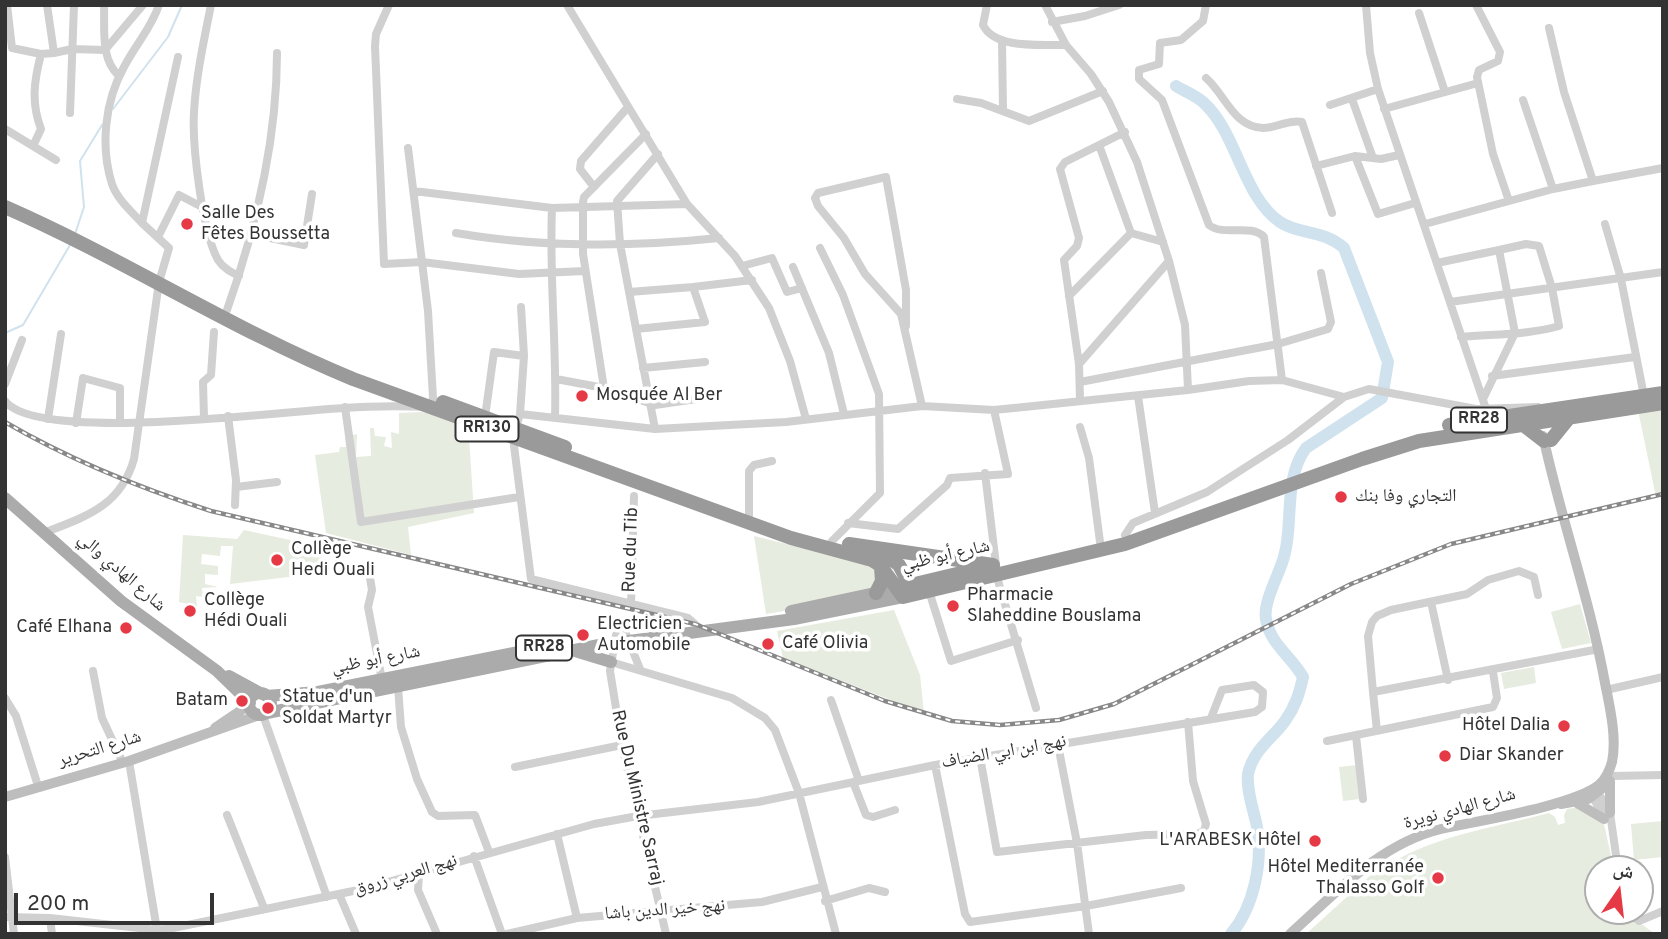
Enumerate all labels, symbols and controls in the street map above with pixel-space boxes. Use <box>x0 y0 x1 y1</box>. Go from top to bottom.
place label: Salle Des Fêtes Boussetta <box>201 203 330 246</box>
marker: Salle Des Fêtes Boussetta <box>179 216 195 232</box>
place label: Mosquée Al Ber <box>596 385 722 407</box>
marker: Mosquée Al Ber <box>574 388 590 404</box>
road number: RR28 <box>1451 408 1507 432</box>
road number: RR130 <box>456 416 518 442</box>
place label: التجاري وفا بنك <box>1355 486 1457 508</box>
marker: التجاري وفا بنك <box>1333 489 1349 505</box>
street label: Rue du Tib <box>620 507 644 593</box>
street label: شارع الهادي والي <box>73 529 169 617</box>
street label: شارع أبو ظبي <box>900 536 992 578</box>
place label: Collège Hedi Ouali <box>291 539 375 582</box>
marker: Collège Hedi Ouali <box>269 552 285 568</box>
place label: Pharmacie Slaheddine Bouslama <box>967 585 1141 628</box>
place label: Collège Hédi Ouali <box>204 590 287 632</box>
marker: Pharmacie Slaheddine Bouslama <box>945 598 961 614</box>
marker: Collège Hédi Ouali <box>182 603 198 619</box>
place label: Electricien Automobile <box>597 614 690 656</box>
place label: Café Elhana <box>16 617 112 639</box>
marker: Café Elhana <box>118 620 134 636</box>
marker: Electricien Automobile <box>575 627 591 643</box>
place label: Café Olivia <box>782 633 868 655</box>
road number: RR28 <box>516 636 572 660</box>
marker: Café Olivia <box>760 636 776 652</box>
street label: شارع أبو ظبي <box>330 642 422 680</box>
place label: Statue d'un Soldat Martyr <box>282 687 392 730</box>
place label: Batam <box>175 690 228 712</box>
marker: Batam <box>234 693 250 709</box>
marker: Statue d'un Soldat Martyr <box>260 700 276 716</box>
street label: Rue Du Ministre Sarraj <box>605 708 667 888</box>
place label: Hôtel Dalia <box>1462 715 1550 737</box>
marker: Hôtel Dalia <box>1556 718 1572 734</box>
street label: شارع التحرير <box>56 727 144 773</box>
street label: نهج ابن ابي الضياف <box>940 731 1068 775</box>
place label: Diar Skander <box>1459 745 1564 767</box>
marker: Diar Skander <box>1437 748 1453 764</box>
street label: شارع الهادي نويرة <box>1402 785 1518 835</box>
place label: L'ARABESK Hôtel <box>1159 830 1301 852</box>
marker: L'ARABESK Hôtel <box>1307 833 1323 849</box>
street label: نهج العربي زروق <box>352 851 460 901</box>
north arrow <box>1584 855 1654 925</box>
place label: Hôtel Mediterranée Thalasso Golf <box>1268 857 1424 900</box>
text: ش <box>1611 857 1636 886</box>
marker: Hôtel Mediterranée Thalasso Golf <box>1430 870 1446 886</box>
scale bar <box>18 880 217 924</box>
text: 200 m <box>27 891 89 918</box>
street label: نهج خير الدين باشا <box>604 896 726 926</box>

